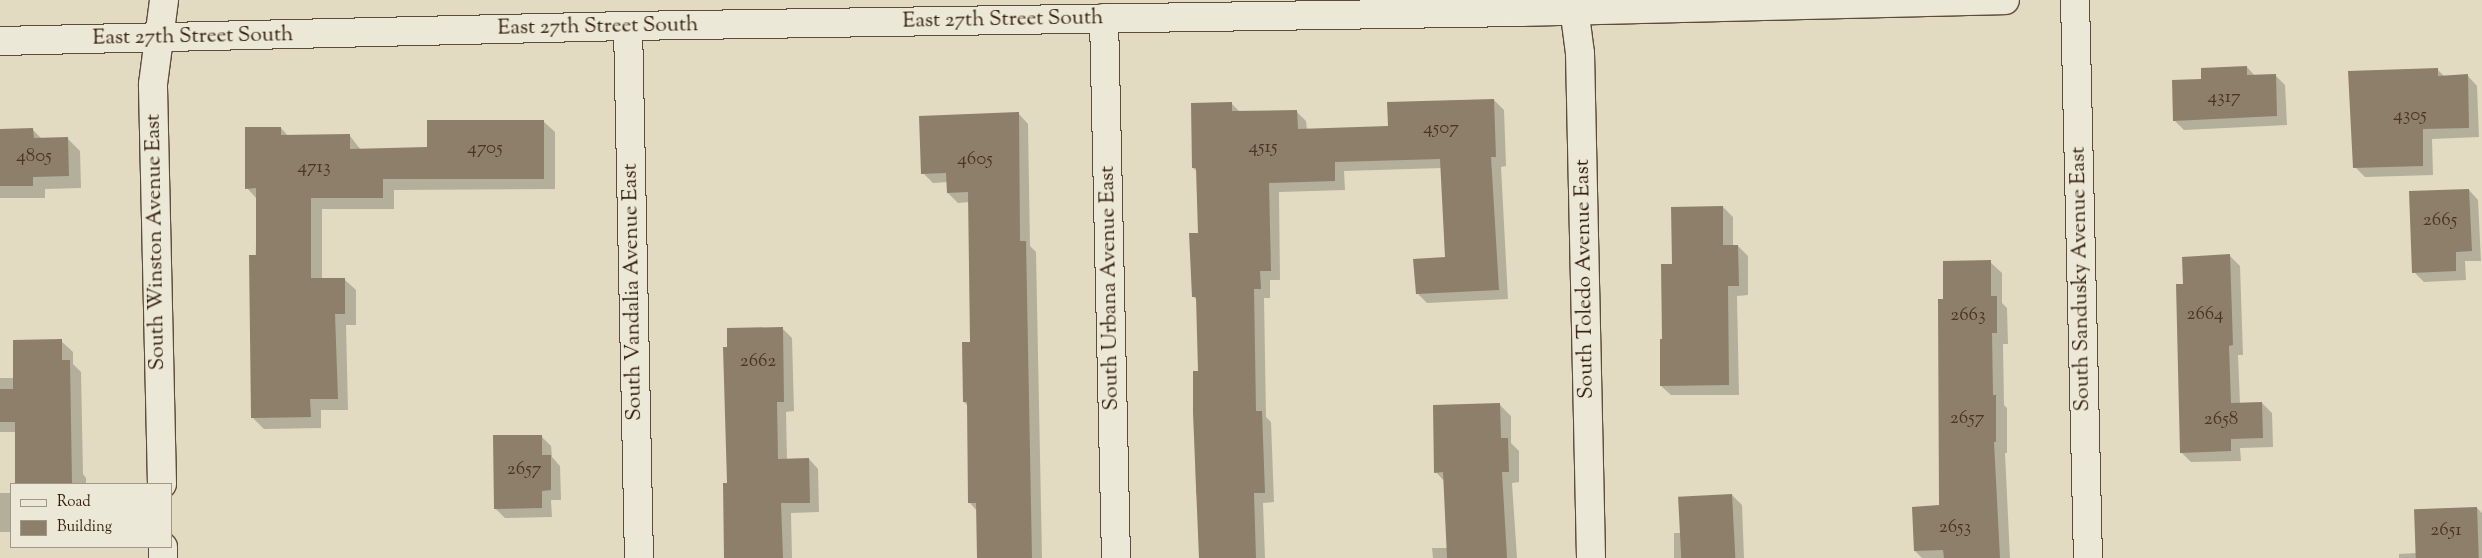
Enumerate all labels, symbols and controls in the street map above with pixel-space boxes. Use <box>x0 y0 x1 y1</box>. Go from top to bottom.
street label: East 27th Street South <box>902 6 1104 34</box>
street label: East 27th Street South <box>497 13 699 41</box>
street label: East 27th Street South <box>92 23 294 51</box>
house number: 4317 <box>2207 87 2241 109</box>
house number: 4305 <box>2393 105 2427 127</box>
street label: South Winston Avenue East <box>141 113 171 371</box>
house number: 4507 <box>1423 118 1459 140</box>
house number: 4515 <box>1248 137 1278 159</box>
house number: 4705 <box>467 138 503 160</box>
house number: 4805 <box>16 146 52 168</box>
street label: South Sandusky Avenue East <box>2066 146 2096 412</box>
house number: 4605 <box>957 149 993 171</box>
house number: 4713 <box>297 157 331 179</box>
street label: South Toledo Avenue East <box>1570 159 1600 399</box>
street label: South Vandalia Avenue East <box>618 163 648 421</box>
street label: South Urbana Avenue East <box>1095 165 1125 411</box>
house number: 2665 <box>2423 210 2457 232</box>
house number: 2664 <box>2187 304 2223 326</box>
house number: 2663 <box>1950 305 1986 327</box>
house number: 2662 <box>740 351 776 373</box>
house number: 2657 <box>1950 408 1984 430</box>
house number: 2658 <box>2204 409 2238 431</box>
house number: 2657 <box>507 459 541 481</box>
legend <box>10 483 172 548</box>
text: Road <box>57 492 91 513</box>
text: Building <box>57 517 112 538</box>
house number: 2653 <box>1939 517 1971 539</box>
house number: 2651 <box>2430 520 2462 542</box>

